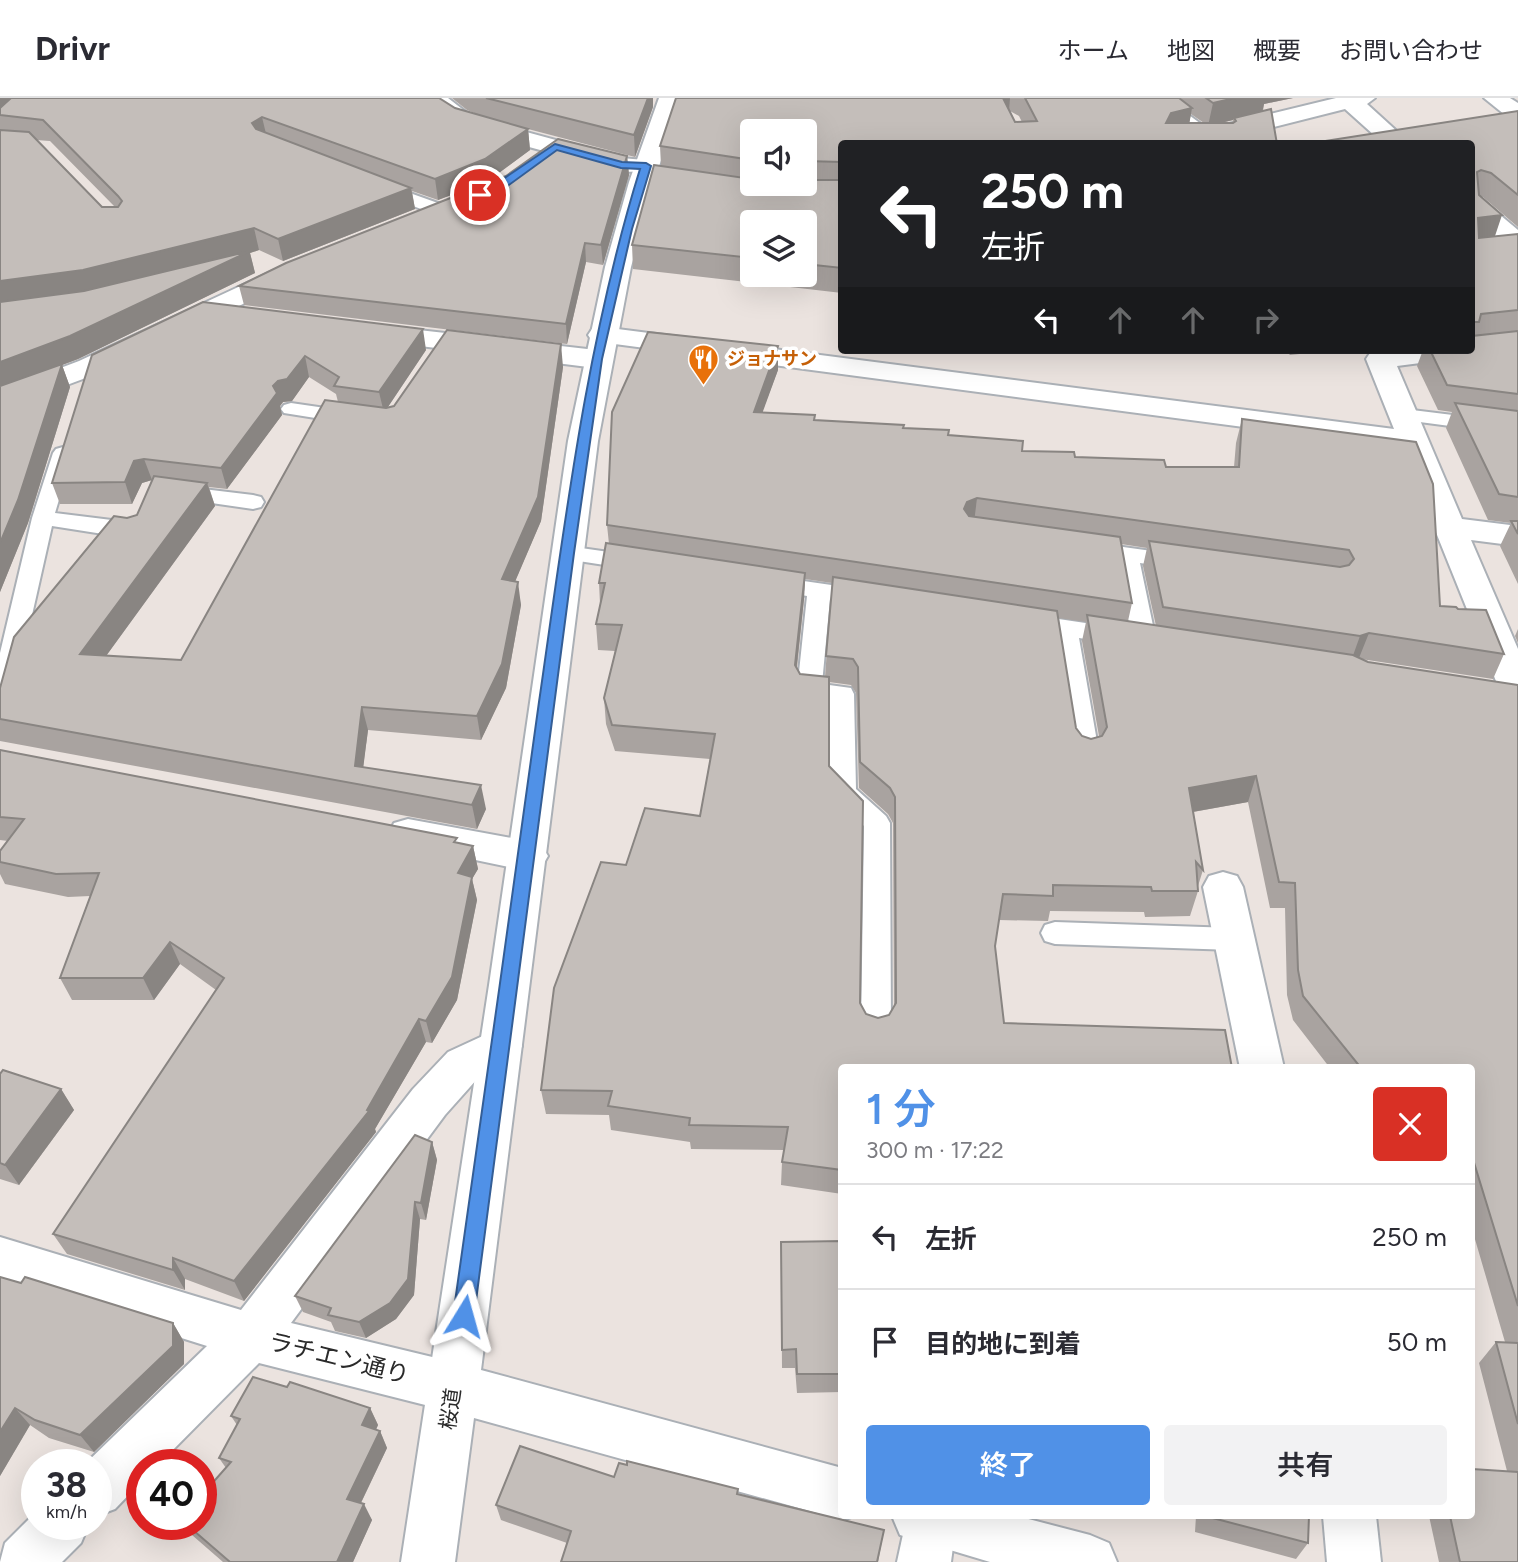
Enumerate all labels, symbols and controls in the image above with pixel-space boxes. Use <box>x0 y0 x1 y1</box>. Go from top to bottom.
text: Drivr <box>35 29 110 68</box>
text: ホーム <box>1058 36 1129 65</box>
text: 地図 <box>1167 36 1215 65</box>
text: 概要 <box>1253 36 1301 65</box>
text: お問い合わせ <box>1339 36 1483 65</box>
map controls <box>740 119 817 287</box>
button: sound <box>740 119 817 196</box>
text: 250 m <box>981 161 1124 220</box>
pin <box>450 165 510 225</box>
icon: left <box>866 168 957 259</box>
icon: arrive <box>461 176 499 214</box>
button: layers <box>740 210 817 287</box>
text: 左折 <box>981 228 1045 266</box>
icon: left <box>1028 301 1066 339</box>
icon: ahead <box>1101 301 1139 339</box>
icon: ahead <box>1174 301 1212 339</box>
icon: right <box>1247 301 1285 339</box>
restaurant icon: ジョナサン <box>687 342 721 386</box>
place label: ジョナサン <box>727 348 817 370</box>
text: 1 分 <box>866 1084 936 1135</box>
button: close <box>1373 1087 1447 1161</box>
text: 300 m · 17:22 <box>866 1136 1004 1164</box>
icon: left <box>866 1218 904 1256</box>
text: 250 m <box>1372 1221 1447 1253</box>
text: 左折 <box>925 1223 977 1255</box>
position arrow <box>427 1279 501 1353</box>
icon: arrive <box>866 1323 904 1361</box>
text: 50 m <box>1387 1326 1447 1358</box>
street label: ラチエン通り <box>266 1327 412 1389</box>
text: 目的地に到着 <box>925 1328 1081 1360</box>
street label: 桜道 <box>435 1386 465 1432</box>
button: 終了 <box>866 1425 1150 1505</box>
button: 共有 <box>1164 1425 1447 1505</box>
speed limit sign: 40 <box>126 1449 217 1540</box>
text: 38 <box>46 1464 87 1506</box>
text: km/h <box>46 1501 87 1523</box>

